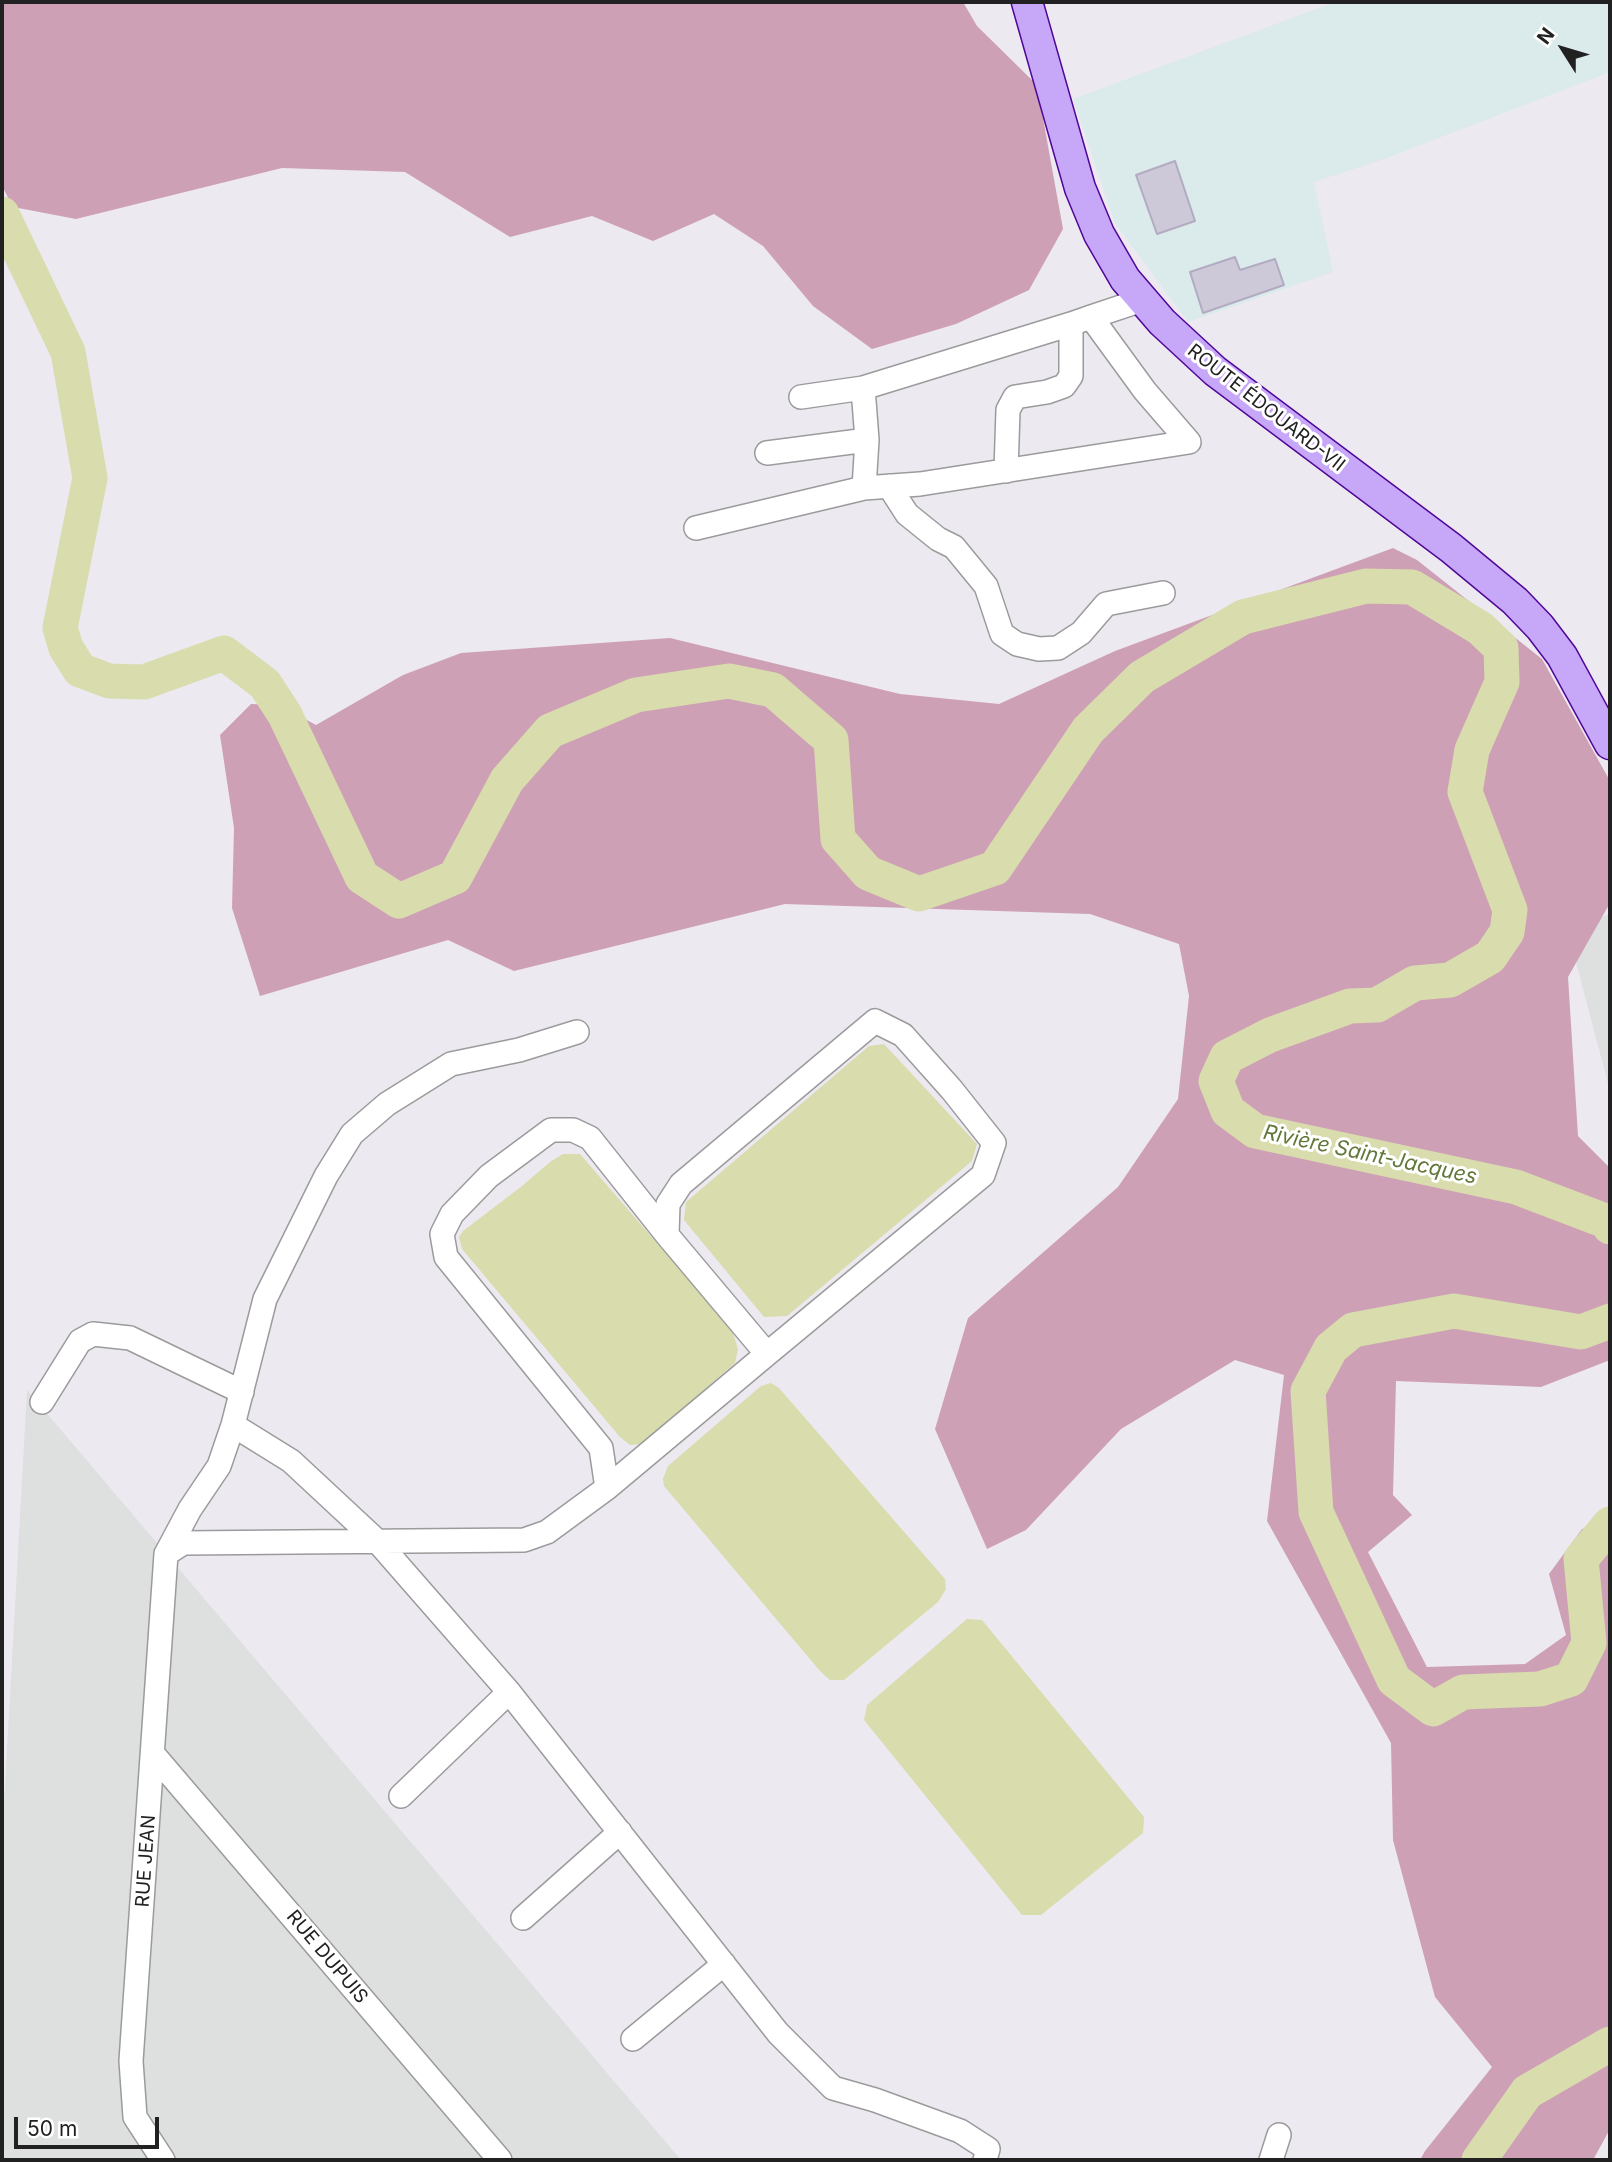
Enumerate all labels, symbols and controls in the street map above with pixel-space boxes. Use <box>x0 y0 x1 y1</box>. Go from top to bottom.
north arrow <box>1528 14 1598 84</box>
text: N <box>1532 23 1559 49</box>
street label: ROUTE ÉDOUARD-VII <box>1183 339 1349 477</box>
water label: Rivière Saint-Jacques <box>1261 1120 1479 1190</box>
street label: RUE JEAN <box>131 1814 161 1908</box>
street label: RUE DUPUIS <box>281 1906 373 2008</box>
scale bar <box>18 2102 163 2146</box>
text: 50 m <box>27 2116 77 2141</box>

